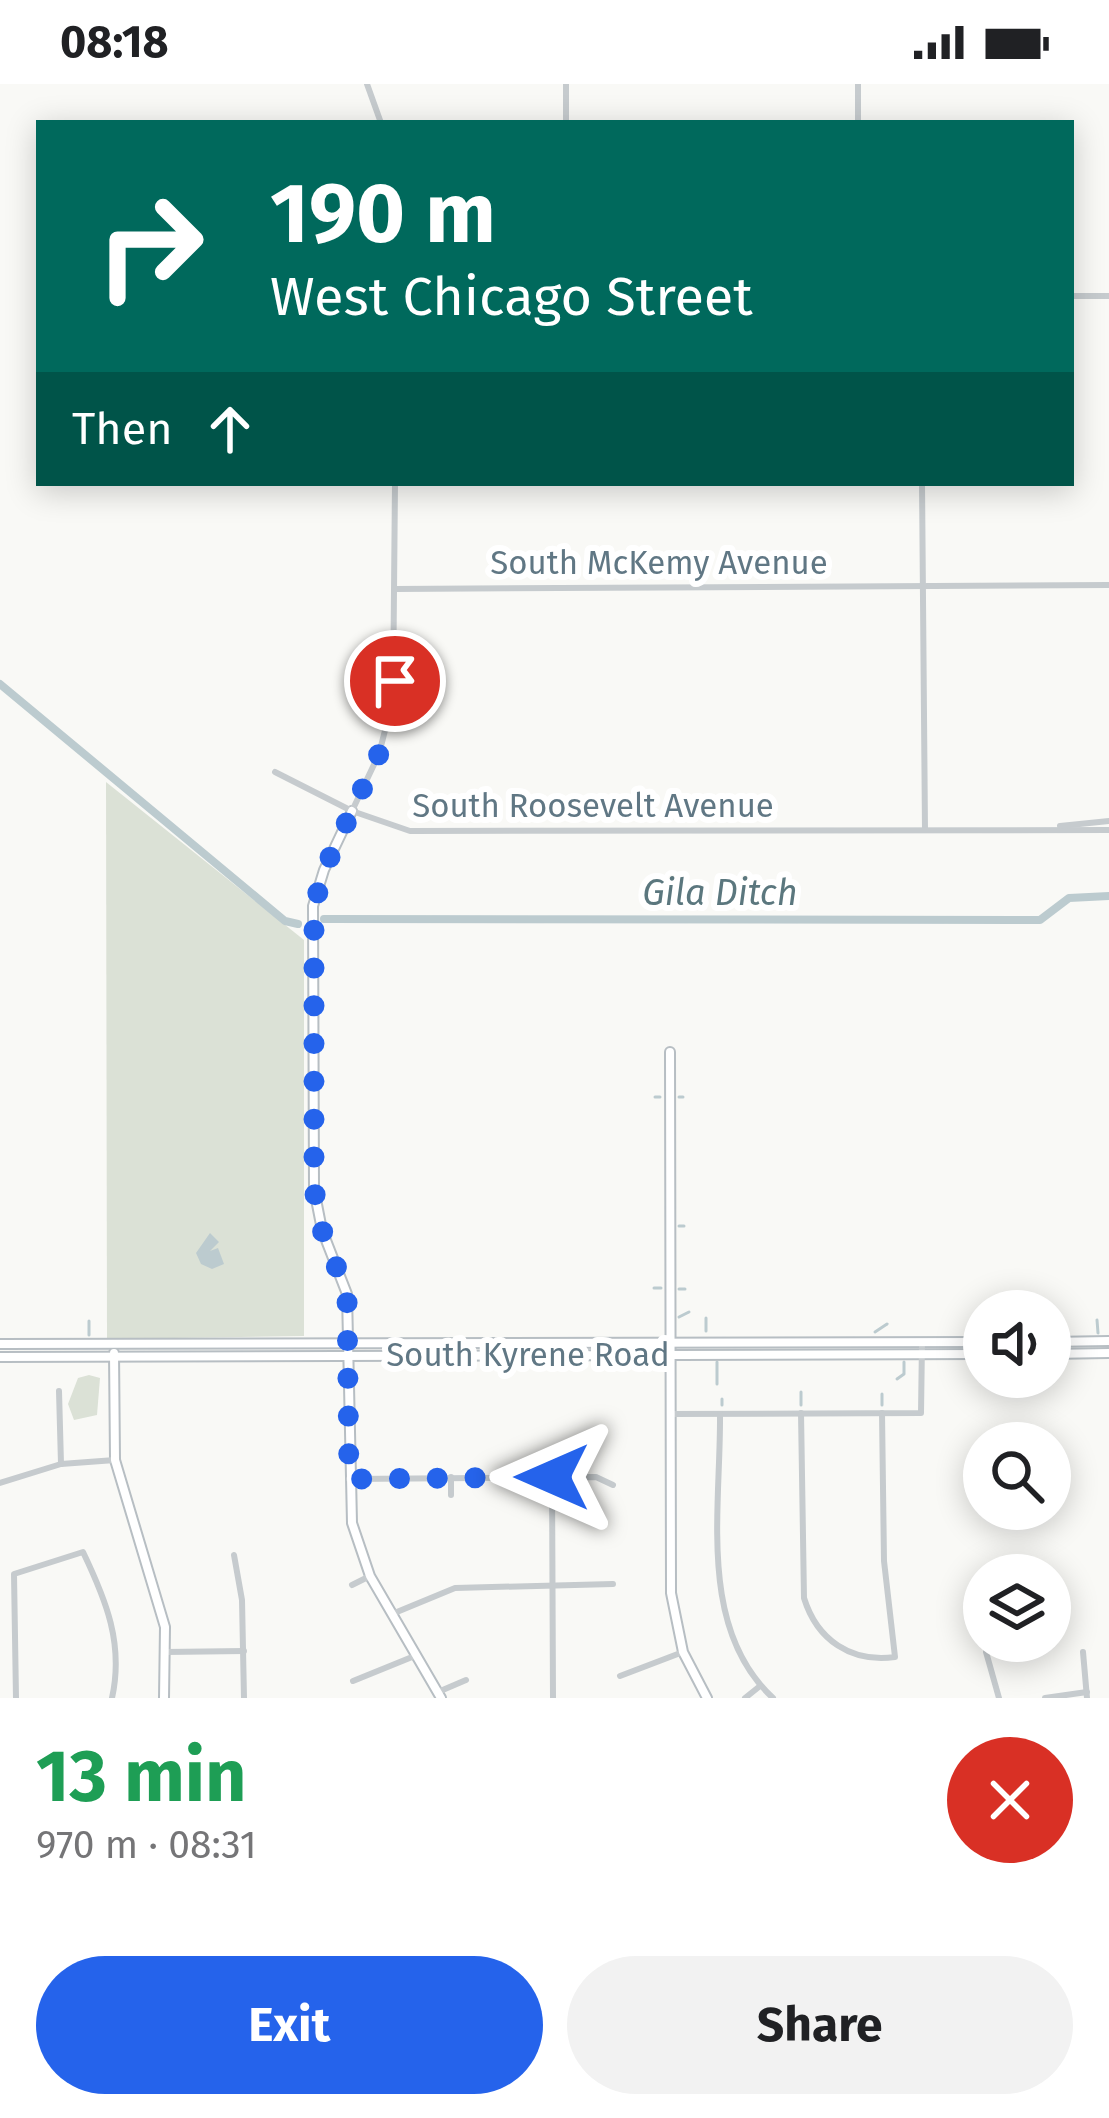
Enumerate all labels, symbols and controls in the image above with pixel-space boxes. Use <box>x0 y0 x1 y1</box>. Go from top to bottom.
text: 08:18 <box>60 15 169 69</box>
text: 190 m <box>270 163 496 264</box>
icon: right <box>72 168 228 324</box>
text: West Chicago Street <box>270 265 753 329</box>
icon: ahead <box>197 396 263 462</box>
text: Then <box>72 402 173 456</box>
street label: South McKemy Avenue <box>490 543 828 583</box>
pin <box>344 630 446 732</box>
icon: arrive <box>362 648 428 714</box>
street label: South Roosevelt Avenue <box>412 786 774 826</box>
water label: Gila Ditch <box>642 871 798 915</box>
map controls <box>963 1290 1071 1662</box>
button: sound <box>963 1290 1071 1398</box>
street label: South Kyrene Road <box>386 1335 670 1375</box>
position arrow <box>489 1414 615 1540</box>
button: search <box>963 1422 1071 1530</box>
button: layers <box>963 1554 1071 1662</box>
text: 13 min <box>36 1734 247 1820</box>
button: close <box>947 1737 1073 1863</box>
text: 970 m · 08:31 <box>36 1822 257 1868</box>
button: Exit <box>36 1956 543 2094</box>
button: Share <box>567 1956 1073 2094</box>

